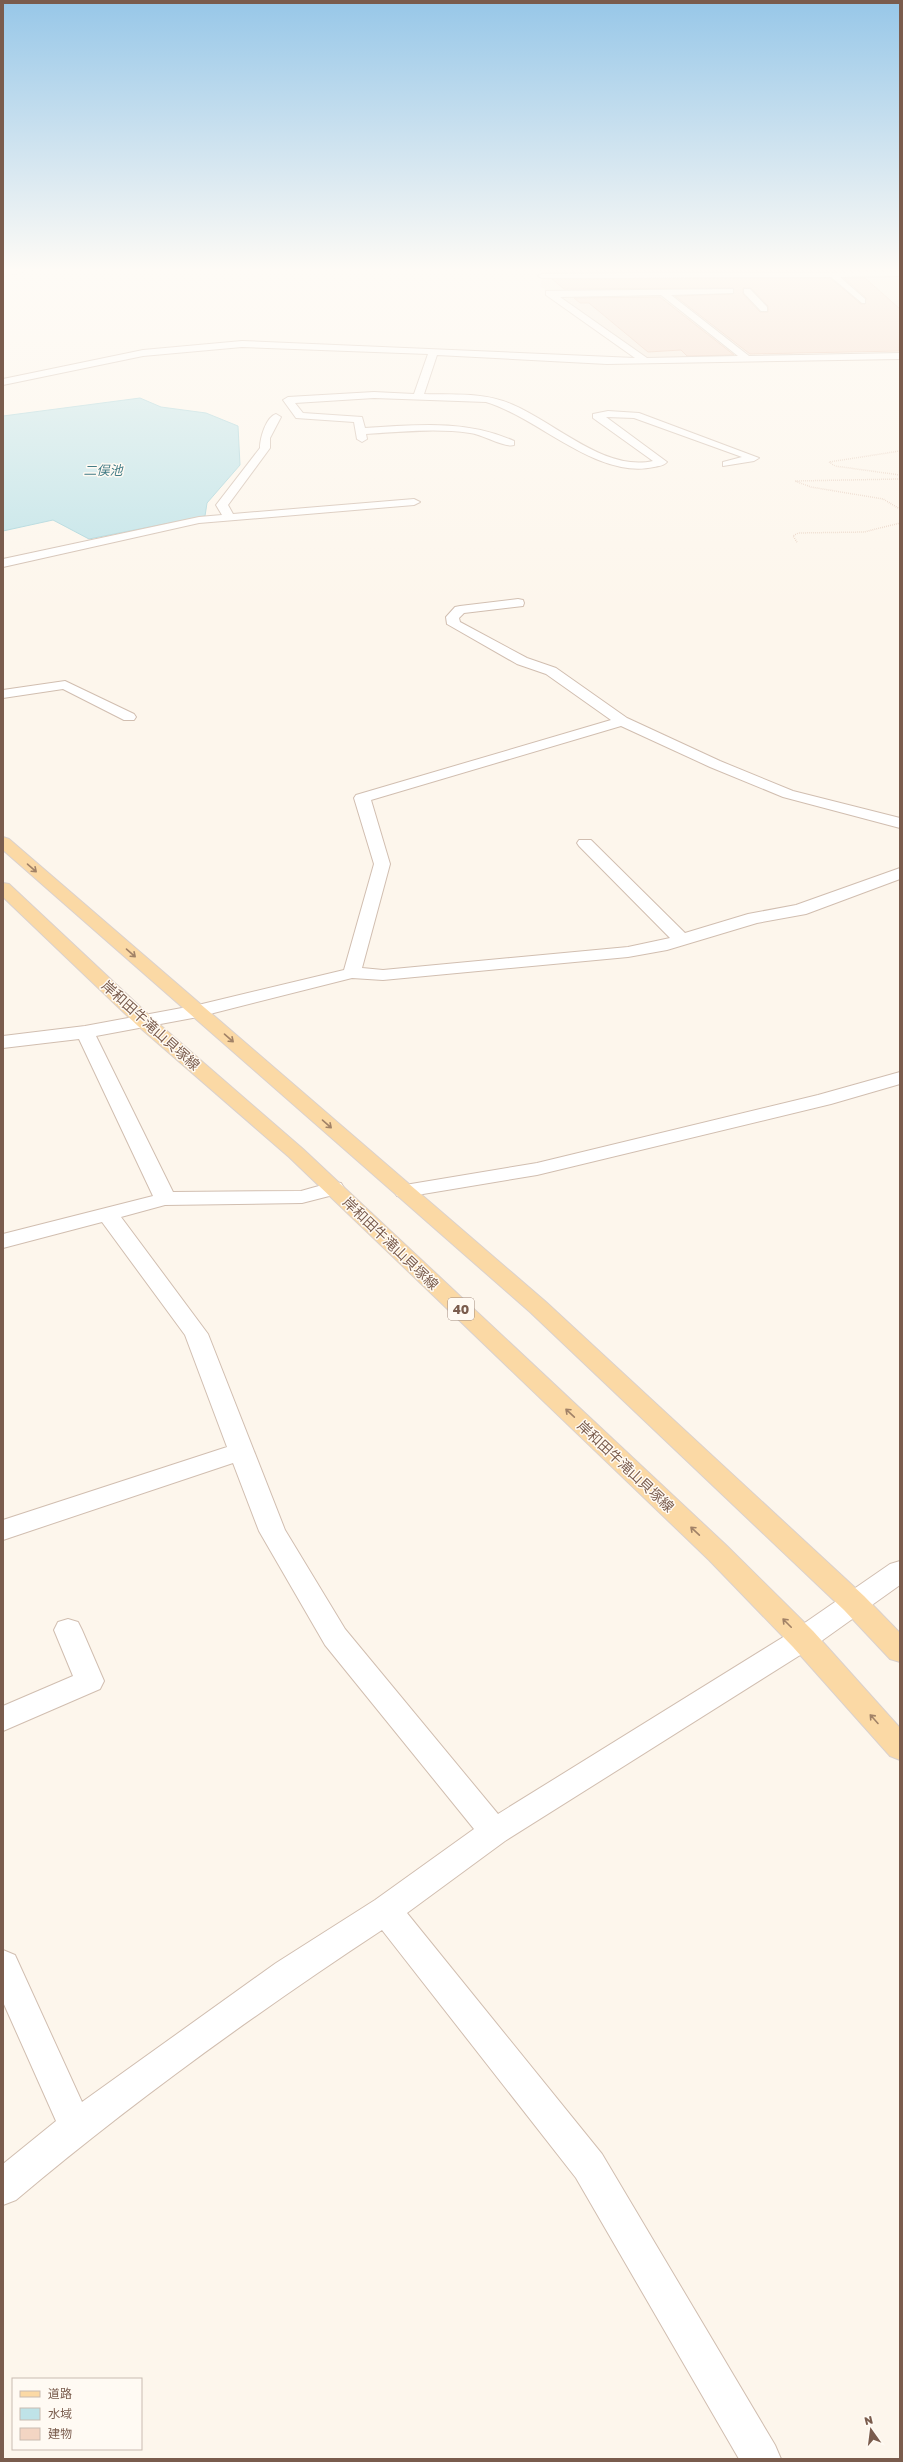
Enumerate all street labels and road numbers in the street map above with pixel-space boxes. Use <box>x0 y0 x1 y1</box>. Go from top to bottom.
street label: 岸和田牛滝山貝塚線 <box>98 977 204 1073</box>
street label: 岸和田牛滝山貝塚線 <box>340 1193 442 1293</box>
road number: 40 <box>448 1298 474 1320</box>
street label: 岸和田牛滝山貝塚線 <box>574 1417 678 1515</box>

